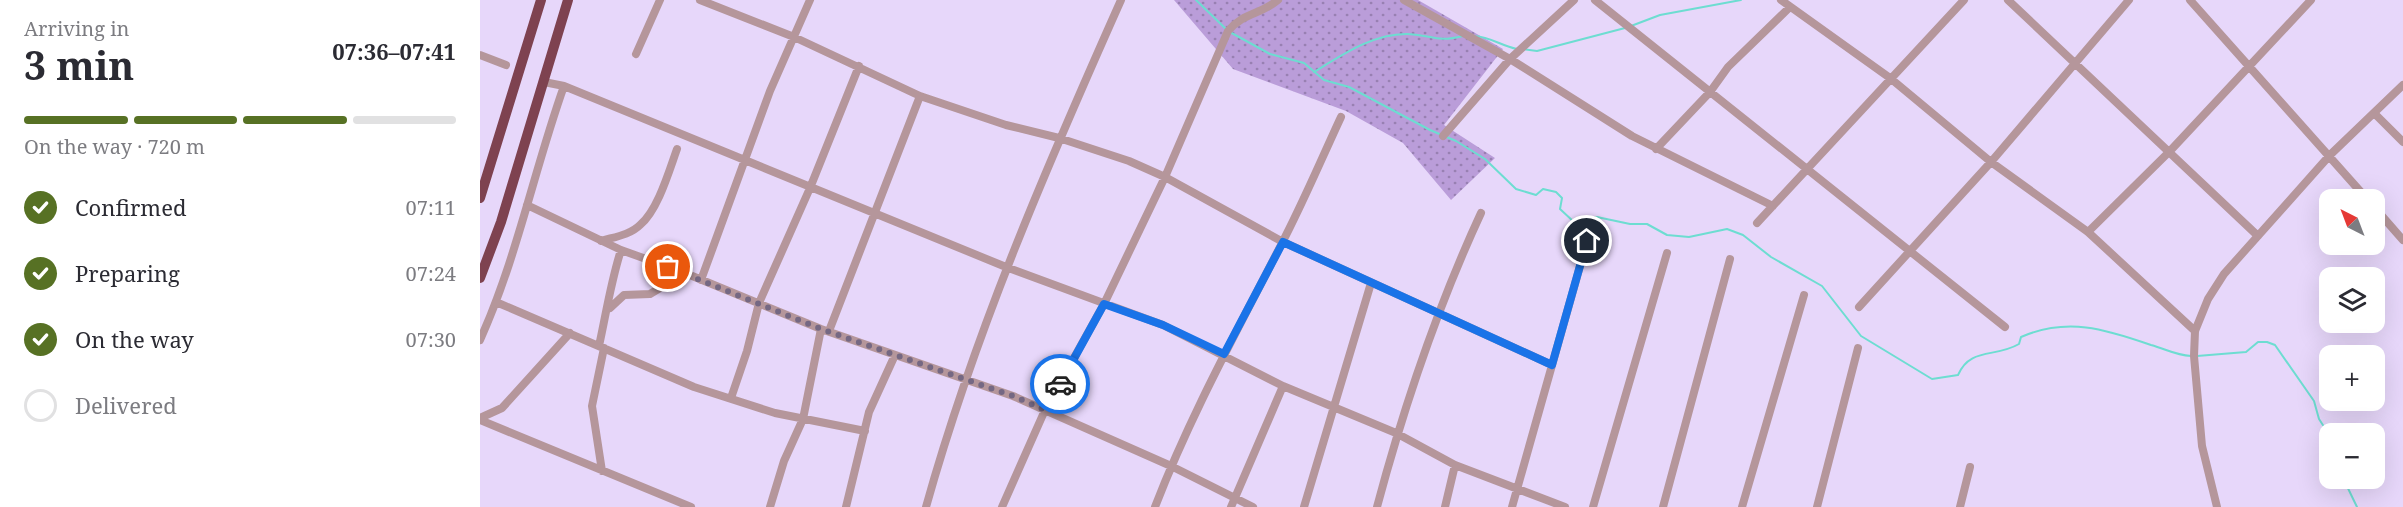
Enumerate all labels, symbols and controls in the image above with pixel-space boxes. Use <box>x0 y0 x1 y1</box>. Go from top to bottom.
text: Arriving in <box>24 15 129 42</box>
text: 07:36–07:41 <box>332 36 456 66</box>
text: 3 min <box>24 38 134 91</box>
text: On the way · 720 m <box>24 133 205 160</box>
north arrow <box>2319 189 2385 255</box>
map controls <box>2319 189 2385 489</box>
icon: check <box>24 191 57 224</box>
text: Confirmed <box>75 192 186 222</box>
text: 07:11 <box>406 194 456 221</box>
pin <box>1561 215 1612 266</box>
icon: home <box>1570 224 1603 257</box>
pin <box>642 241 693 292</box>
icon: bag <box>651 250 684 283</box>
icon: check <box>24 257 57 290</box>
text: Preparing <box>75 258 180 288</box>
text: 07:24 <box>406 260 456 287</box>
button: layers <box>2319 267 2385 333</box>
icon: check <box>24 323 57 356</box>
text: On the way <box>75 324 194 354</box>
text: 07:30 <box>406 326 456 353</box>
button: + <box>2319 345 2385 411</box>
courier <box>1030 354 1090 414</box>
icon: car <box>1044 368 1077 401</box>
text: Delivered <box>75 390 177 420</box>
button: − <box>2319 423 2385 489</box>

